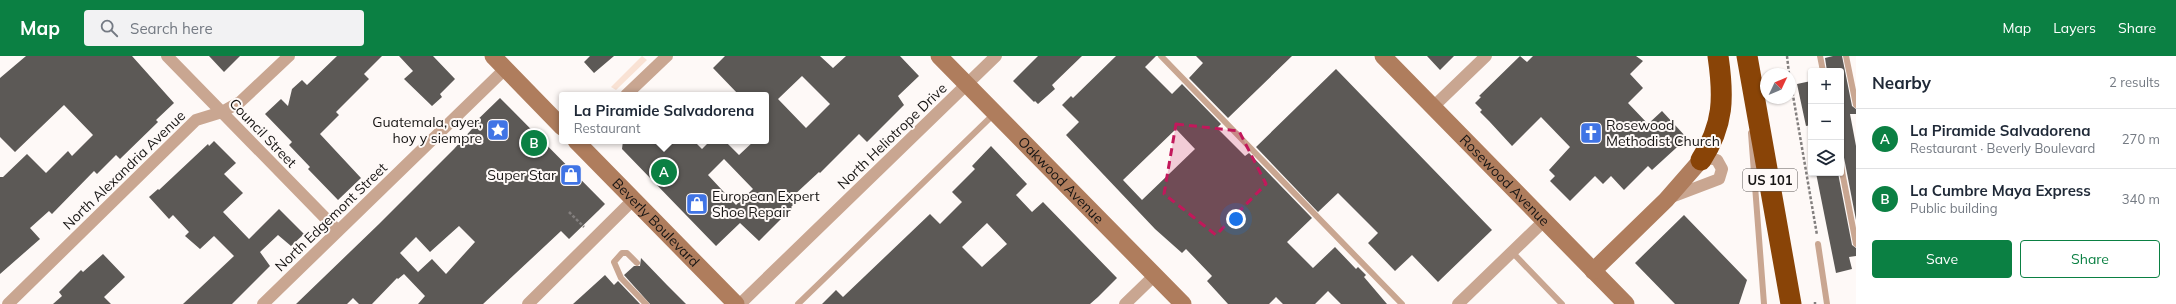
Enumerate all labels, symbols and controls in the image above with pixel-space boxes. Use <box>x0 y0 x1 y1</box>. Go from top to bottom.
search box <box>84 10 364 46</box>
text: Map <box>20 16 60 40</box>
icon: search <box>98 17 120 39</box>
text: Search here <box>130 19 213 38</box>
text: Map <box>2002 19 2031 37</box>
text: Layers <box>2053 19 2096 37</box>
text: Share <box>2118 19 2156 37</box>
north arrow <box>1760 68 1796 104</box>
map controls <box>1808 68 1844 176</box>
button: + <box>1808 68 1844 104</box>
text: Nearby <box>1872 72 1931 93</box>
text: 2 results <box>2109 74 2160 90</box>
street label: North Heliotrope Drive <box>834 79 950 193</box>
popup <box>559 92 769 144</box>
street label: Council Street <box>225 95 301 171</box>
text: La Piramide Salvadorena <box>574 101 754 120</box>
button: − <box>1808 104 1844 140</box>
street label: North Alexandria Avenue <box>59 107 189 233</box>
place label: Guatemala, ayer, hoy y siempre <box>372 113 482 147</box>
place label: Rosewood Methodist Church <box>1606 116 1720 150</box>
place icon: Guatemala, ayer, hoy y siempre <box>485 117 511 143</box>
text: Restaurant <box>574 120 640 136</box>
church icon: Rosewood Methodist Church <box>1578 120 1604 146</box>
text: La Piramide Salvadorena <box>1910 121 2091 140</box>
pin: B <box>521 128 547 158</box>
street label: Rosewood Avenue <box>1456 131 1554 230</box>
text: A <box>1880 131 1890 147</box>
text: 270 m <box>2122 131 2160 147</box>
street label: Oakwood Avenue <box>1014 133 1108 227</box>
button: layers <box>1808 140 1844 176</box>
text: Restaurant · Beverly Boulevard <box>1910 140 2095 156</box>
pin: A <box>651 157 677 187</box>
street label: North Edgemont Street <box>271 159 391 275</box>
shop icon: Super Star <box>558 162 584 188</box>
place label: Super Star <box>487 166 557 184</box>
road number: US 101 <box>1743 169 1797 191</box>
street label: Beverly Boulevard <box>608 174 703 270</box>
text: La Cumbre Maya Express <box>1910 181 2091 200</box>
place label: European Expert Shoe Repair <box>712 187 820 221</box>
shop icon: European Expert Shoe Repair <box>684 191 710 217</box>
text: B <box>1881 191 1889 207</box>
text: 340 m <box>2122 191 2160 207</box>
text: Public building <box>1910 200 1998 216</box>
your location <box>1226 209 1246 229</box>
button: Save <box>1872 240 2012 278</box>
button: Share <box>2020 240 2160 278</box>

